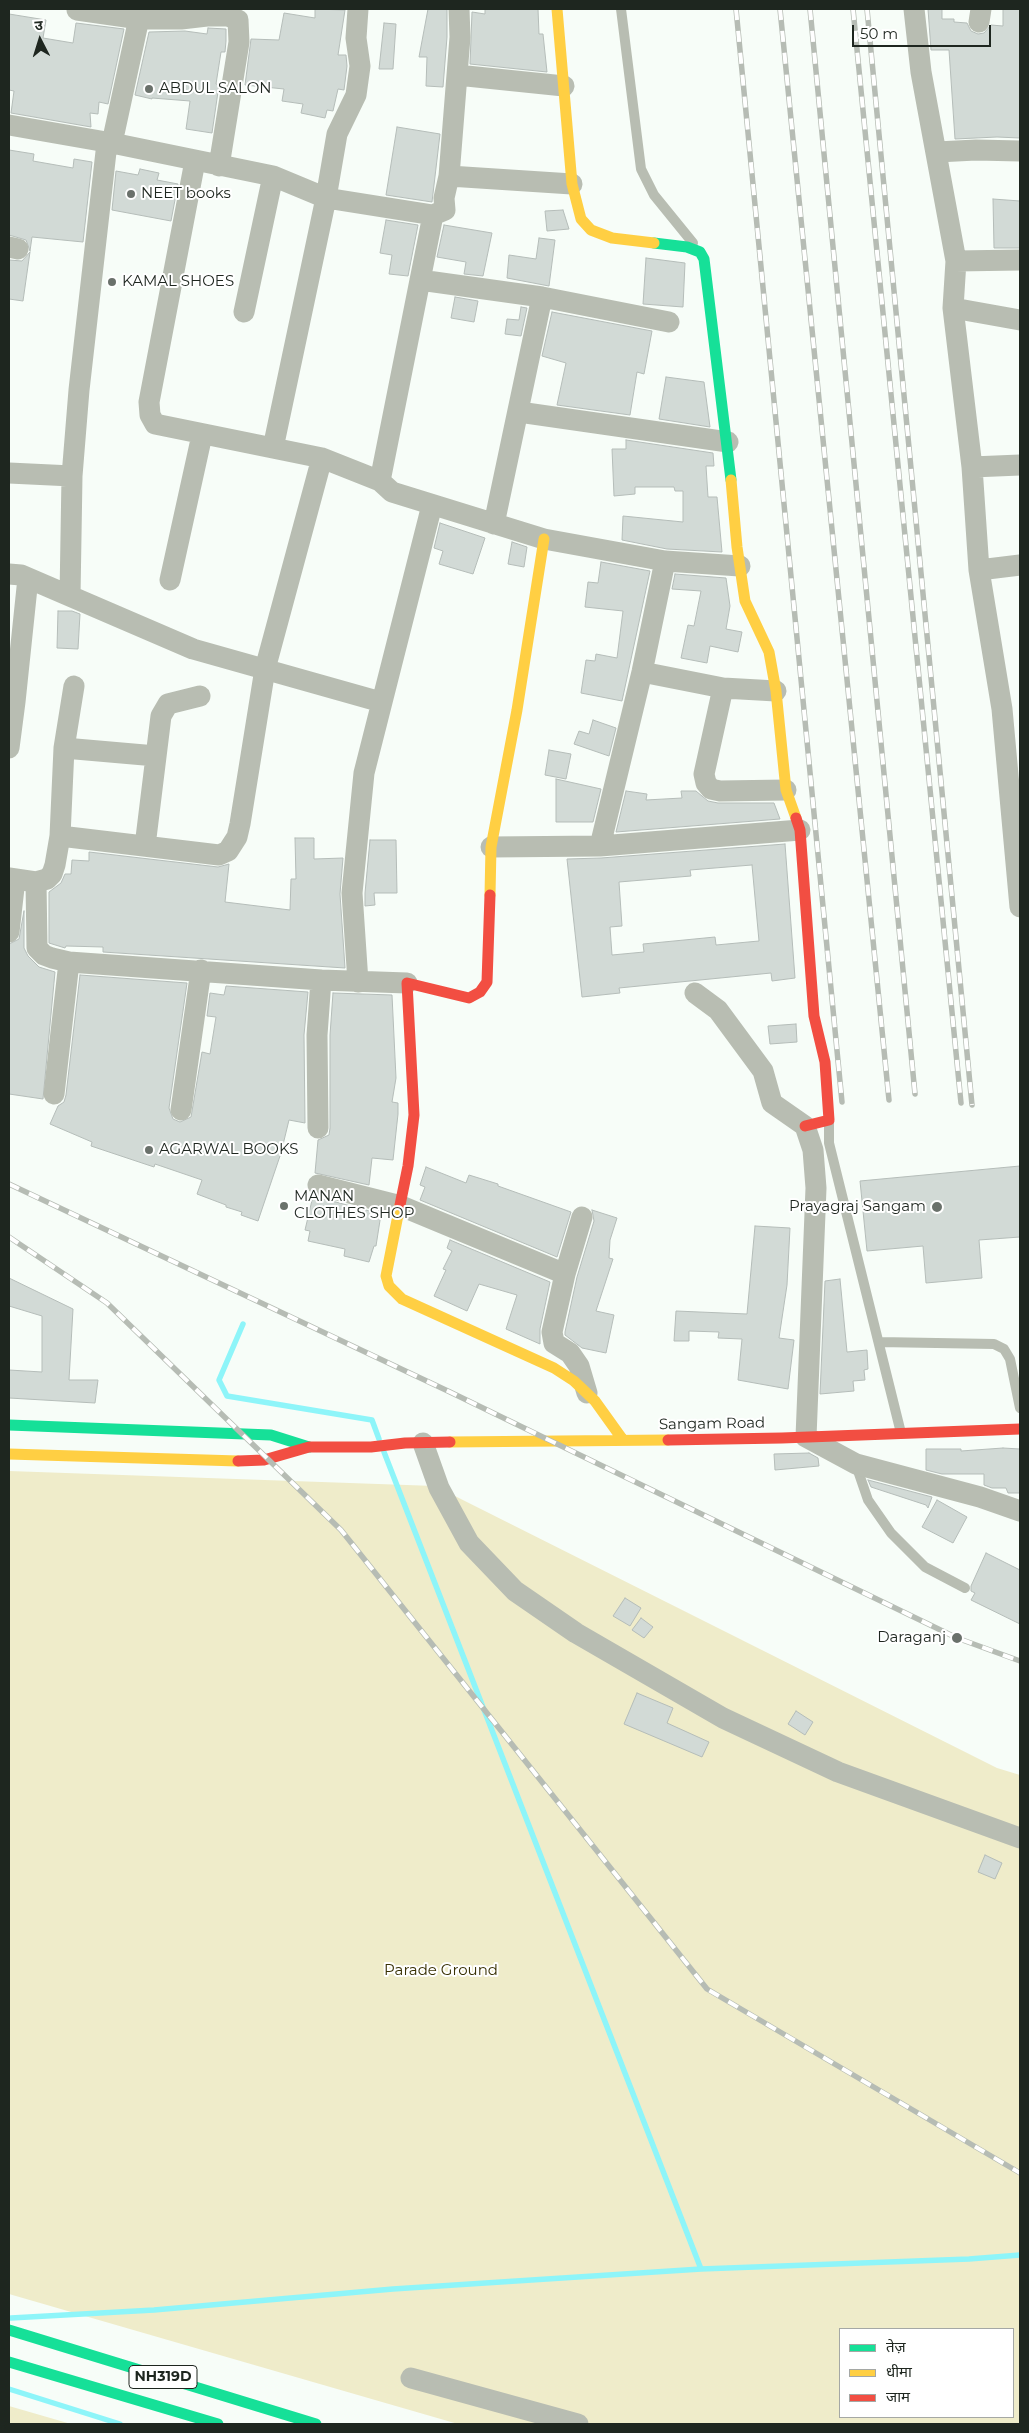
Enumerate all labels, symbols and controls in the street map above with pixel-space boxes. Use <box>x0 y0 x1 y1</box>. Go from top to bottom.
north arrow <box>15 15 65 65</box>
scale bar <box>854 15 993 47</box>
text: उ <box>34 16 44 34</box>
text: 50 m <box>860 24 898 43</box>
place label: ABDUL SALON <box>159 80 271 98</box>
marker: ABDUL SALON <box>143 83 155 95</box>
place label: NEET books <box>141 185 231 203</box>
marker: NEET books <box>125 188 137 200</box>
place label: KAMAL SHOES <box>122 273 234 291</box>
marker: KAMAL SHOES <box>106 276 118 288</box>
place label: AGARWAL BOOKS <box>159 1141 299 1159</box>
marker: AGARWAL BOOKS <box>143 1144 155 1156</box>
place label: MANAN CLOTHES SHOP <box>294 1188 414 1223</box>
place label: Prayagraj Sangam <box>789 1198 926 1216</box>
marker: MANAN CLOTHES SHOP <box>278 1200 290 1212</box>
marker: Prayagraj Sangam <box>930 1200 944 1214</box>
street label: Sangam Road <box>659 1414 765 1434</box>
place label: Daraganj <box>877 1629 946 1647</box>
marker: Daraganj <box>950 1631 964 1645</box>
park label: Parade Ground <box>384 1962 498 1980</box>
legend <box>839 2328 1014 2418</box>
text: तेज़ <box>886 2337 906 2356</box>
text: धीमा <box>886 2362 912 2381</box>
road number: NH319D <box>129 2366 197 2388</box>
text: जाम <box>886 2387 910 2406</box>

